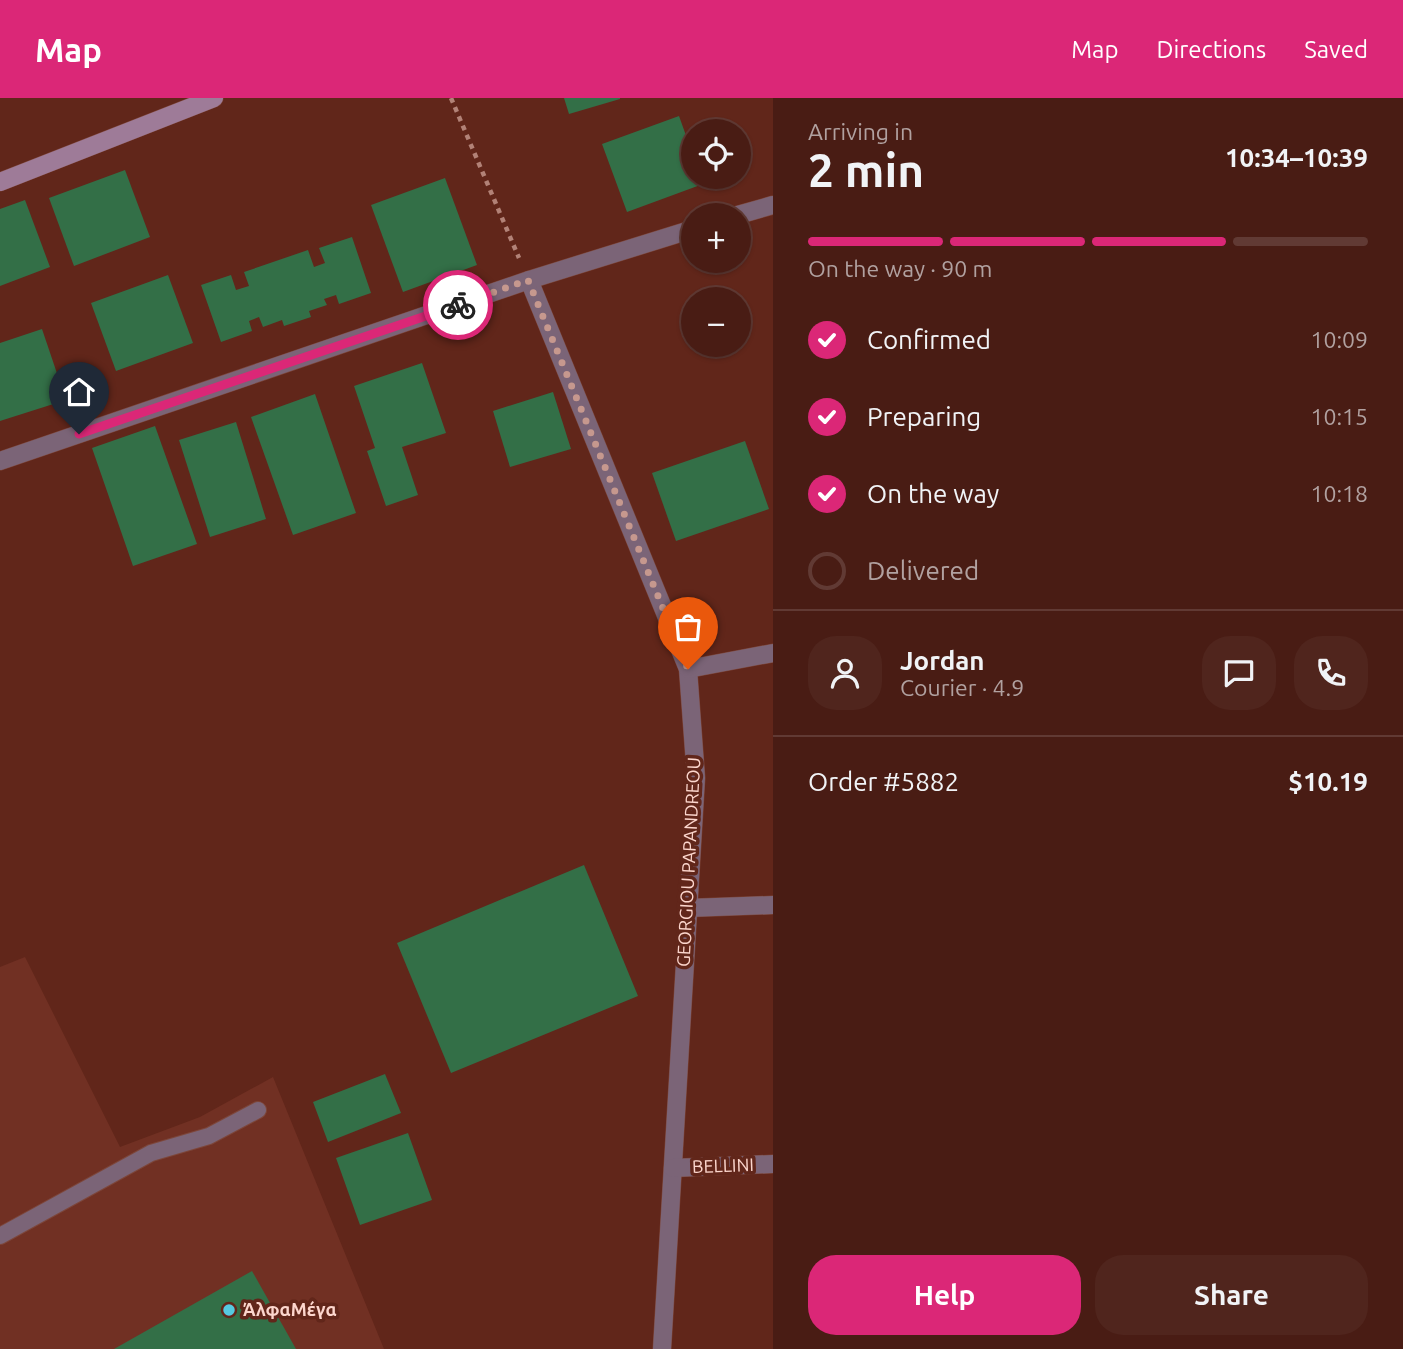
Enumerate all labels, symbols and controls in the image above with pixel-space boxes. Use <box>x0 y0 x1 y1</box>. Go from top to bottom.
text: Map <box>35 31 102 68</box>
text: Map <box>1071 36 1118 63</box>
text: Directions <box>1156 36 1266 63</box>
text: Saved <box>1304 36 1368 63</box>
map controls <box>681 119 751 357</box>
button: locate <box>681 119 751 189</box>
text: Arriving in <box>808 119 913 144</box>
text: 10:34–10:39 <box>1225 143 1368 172</box>
text: 2 min <box>808 144 924 196</box>
button: + <box>681 203 751 273</box>
text: On the way · 90 m <box>808 256 992 281</box>
courier <box>423 270 493 340</box>
icon: bike <box>439 286 477 324</box>
button: − <box>681 287 751 357</box>
icon: check <box>808 321 846 359</box>
text: Confirmed <box>867 325 991 354</box>
text: 10:09 <box>1310 327 1368 352</box>
pin <box>49 362 109 434</box>
icon: home <box>60 373 98 411</box>
icon: check <box>808 398 846 436</box>
text: Preparing <box>867 402 981 431</box>
text: 10:15 <box>1310 404 1368 429</box>
icon: check <box>808 475 846 513</box>
text: On the way <box>867 479 999 508</box>
text: 10:18 <box>1310 481 1368 506</box>
text: Delivered <box>867 556 979 585</box>
pin <box>658 597 718 669</box>
icon: bag <box>669 608 707 646</box>
button: person <box>808 636 882 710</box>
button: chat <box>1202 636 1276 710</box>
button: phone <box>1294 636 1368 710</box>
text: Jordan <box>900 646 985 675</box>
text: Courier · 4.9 <box>900 675 1024 700</box>
street label: GEORGIOU PAPANDREOU <box>673 757 703 967</box>
text: Order #5882 <box>808 767 959 796</box>
text: $10.19 <box>1288 767 1368 796</box>
street label: BELLINI <box>692 1154 754 1176</box>
button: Help <box>808 1255 1081 1335</box>
button: Share <box>1095 1255 1368 1335</box>
place label: ΆλφαΜέγα <box>243 1299 336 1319</box>
marker: ΆλφαΜέγα <box>221 1302 237 1318</box>

